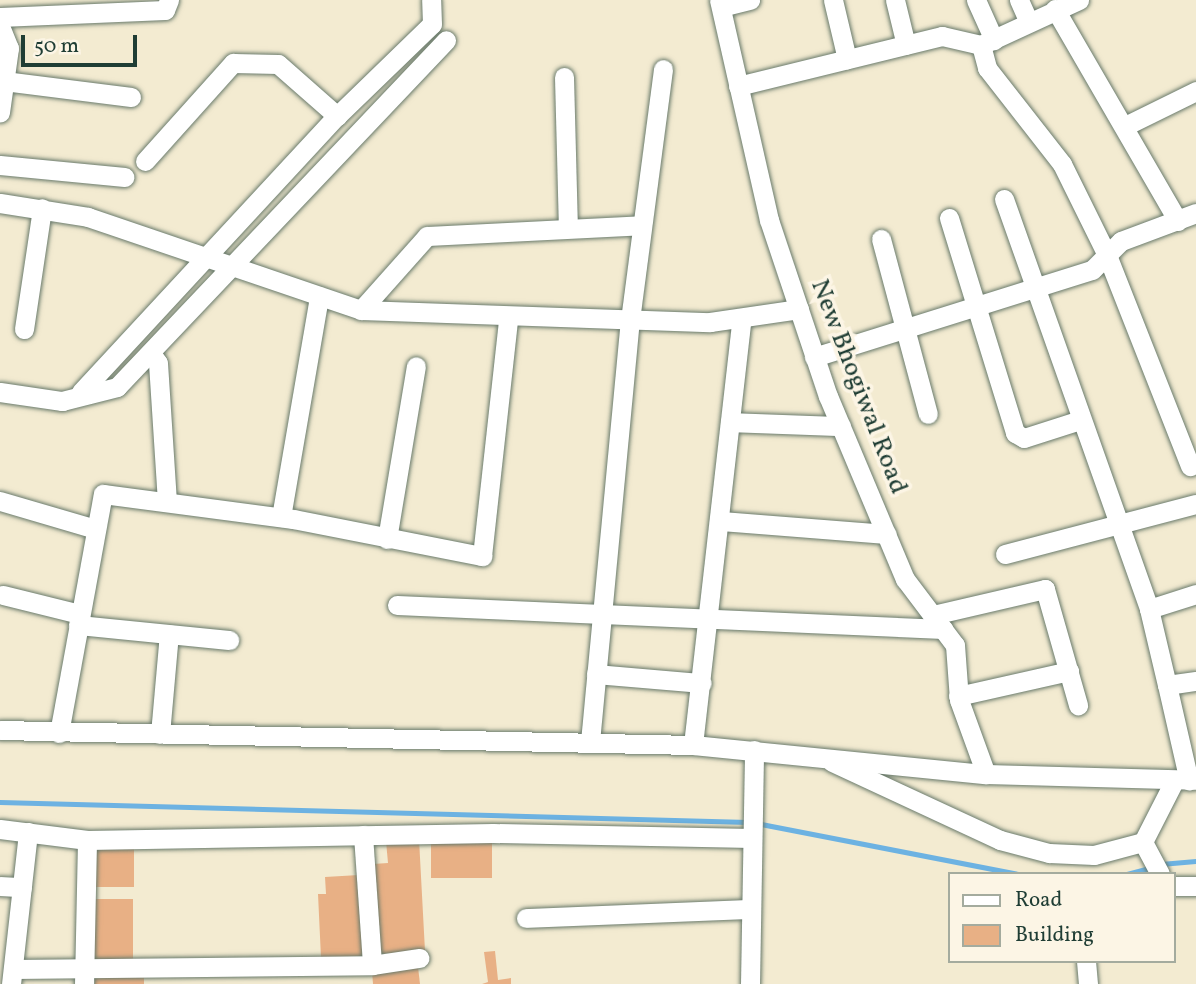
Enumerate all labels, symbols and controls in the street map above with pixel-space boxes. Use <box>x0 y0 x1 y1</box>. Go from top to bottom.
scale bar <box>24 21 140 65</box>
text: 50 m <box>34 32 79 61</box>
street label: New Bhogiwal Road <box>803 275 913 499</box>
legend <box>948 872 1175 963</box>
text: Road <box>1015 886 1062 915</box>
text: Building <box>1015 921 1094 950</box>

